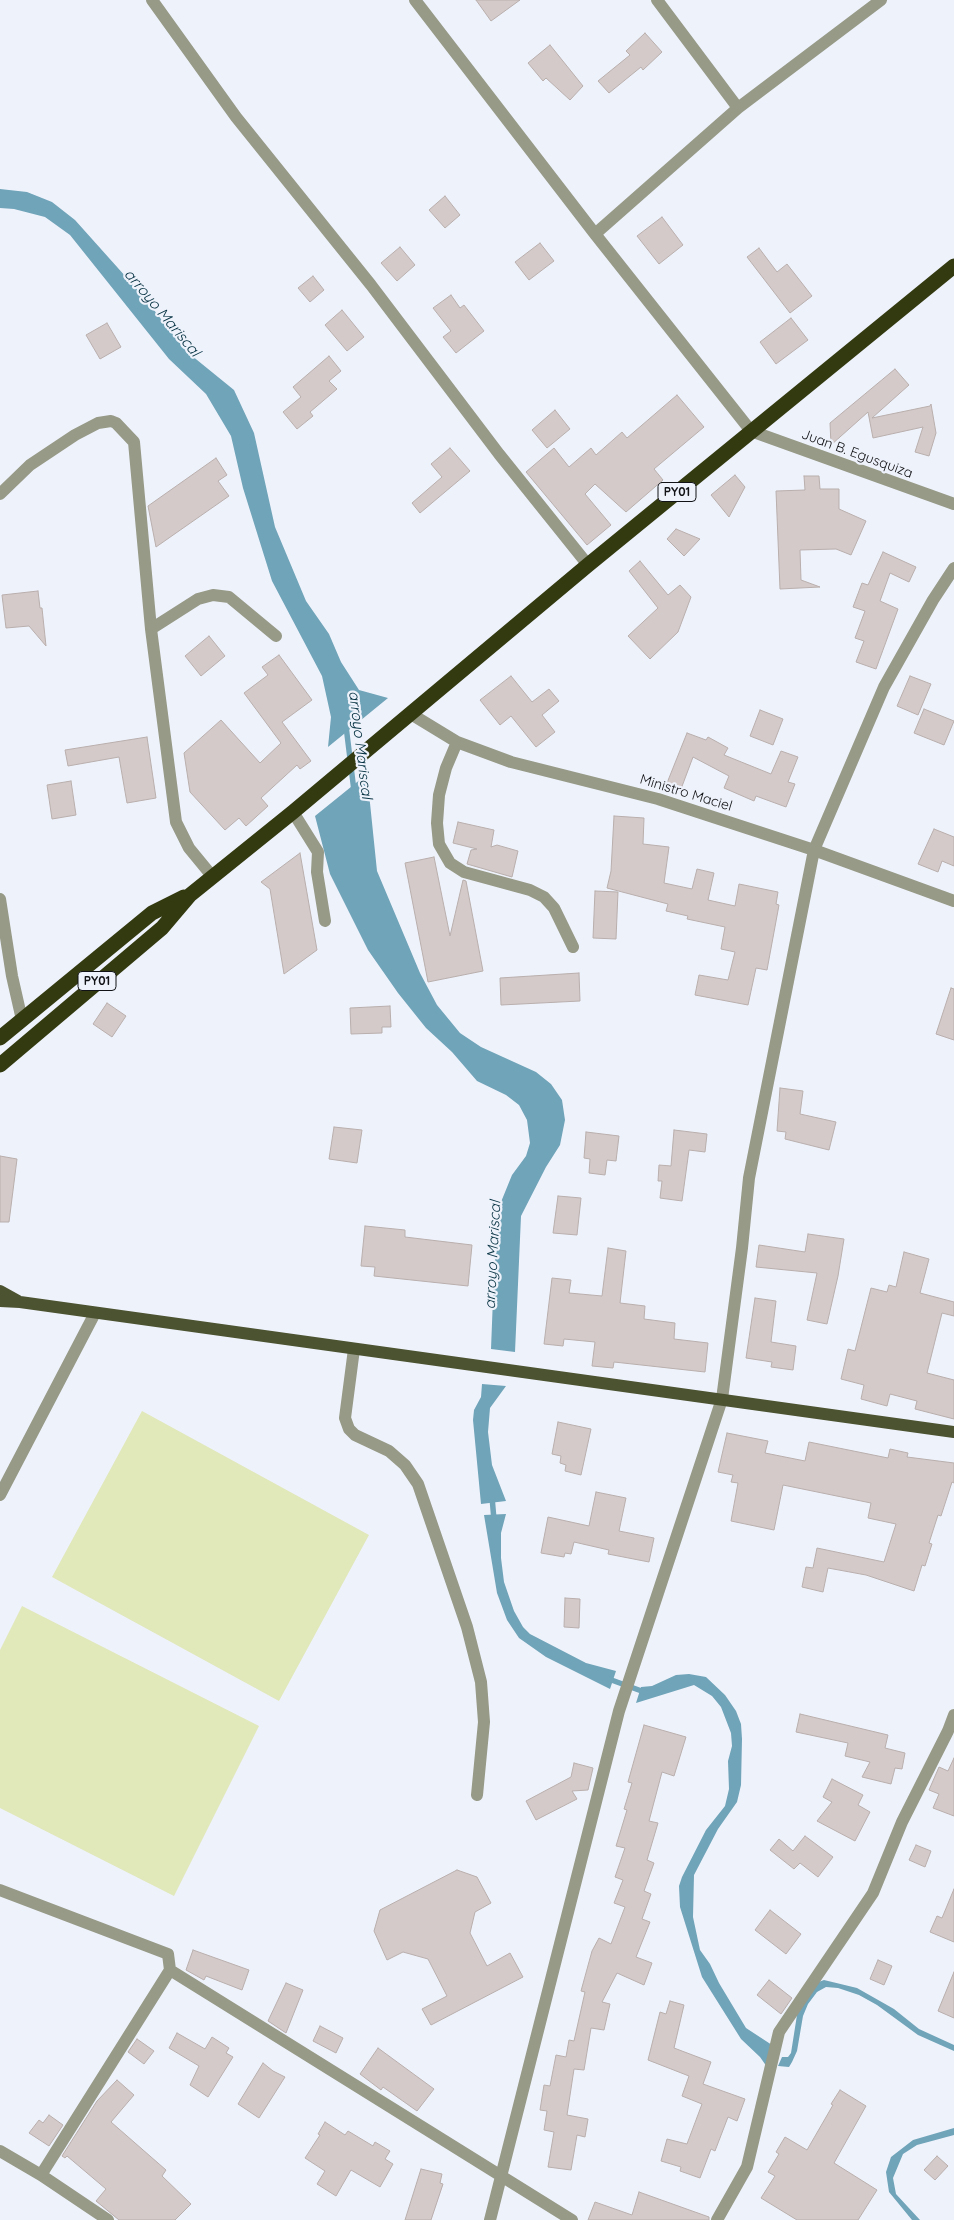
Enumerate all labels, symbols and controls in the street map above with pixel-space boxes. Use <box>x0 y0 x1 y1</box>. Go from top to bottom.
water label: arroyo Mariscal <box>120 266 204 360</box>
street label: Juan B. Egusquiza <box>799 426 915 482</box>
road number: PY01 <box>658 482 696 502</box>
water label: arroyo Mariscal <box>344 690 376 800</box>
street label: Ministro Maciel <box>638 771 734 815</box>
road number: PY01 <box>78 971 116 990</box>
water label: arroyo Mariscal <box>481 1200 505 1310</box>

